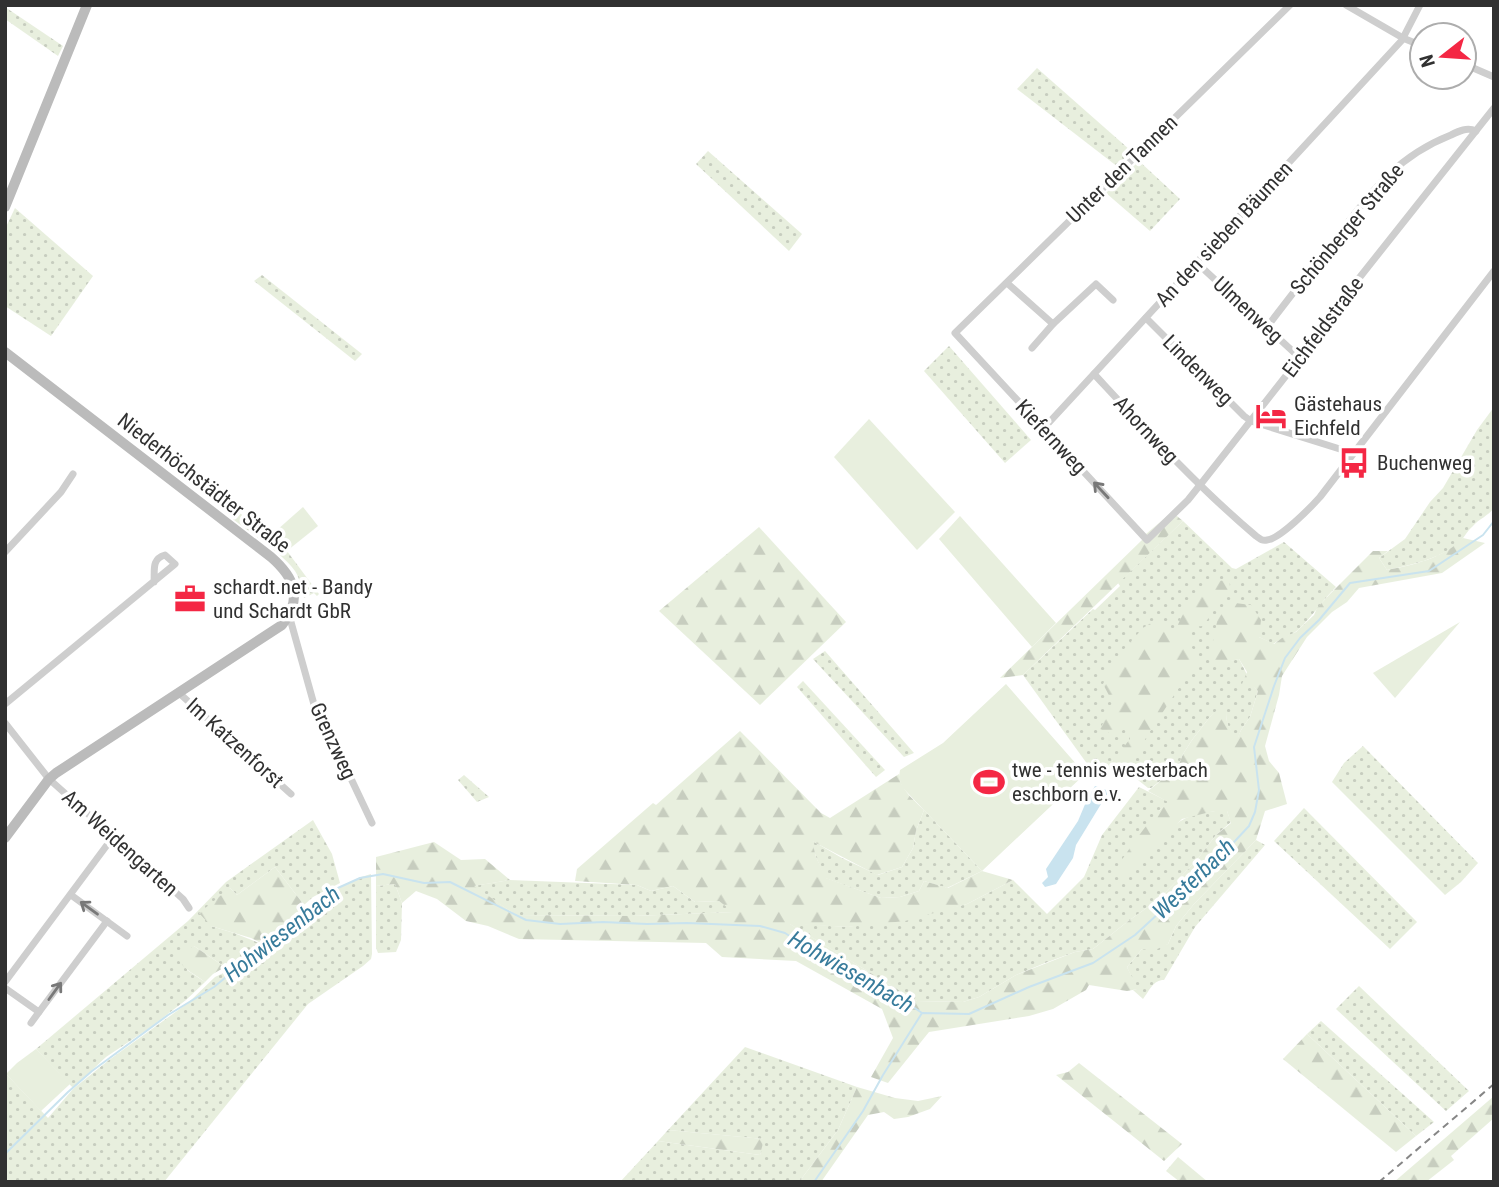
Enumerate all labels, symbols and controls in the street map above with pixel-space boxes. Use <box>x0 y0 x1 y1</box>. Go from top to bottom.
north arrow <box>1408 21 1478 91</box>
text: N <box>1415 52 1440 70</box>
street label: Unter den Tannen <box>1062 110 1182 228</box>
street label: An den sieben Bäumen <box>1151 157 1297 311</box>
street label: Schönberger Straße <box>1285 159 1409 299</box>
street label: Ulmenweg <box>1208 272 1288 348</box>
street label: Eichfeldstraße <box>1278 272 1369 382</box>
street label: Lindenweg <box>1158 330 1238 410</box>
street label: Ahornweg <box>1109 391 1183 469</box>
place label: Gästehaus Eichfeld <box>1294 392 1382 440</box>
street label: Kiefernweg <box>1011 395 1091 479</box>
hotel icon: Gästehaus Eichfeld <box>1254 399 1288 433</box>
street label: Niederhöchstädter Straße <box>113 408 295 558</box>
bus stop icon: Buchenweg <box>1337 446 1371 480</box>
place label: Buchenweg <box>1377 451 1472 475</box>
one-way arrow <box>1093 481 1109 499</box>
place label: schardt.net - Bandy und Schardt GbR <box>213 575 373 623</box>
office icon: schardt.net - Bandy und Schardt GbR <box>173 582 207 616</box>
street label: Im Katzenforst <box>182 693 288 793</box>
street label: Grenzweg <box>305 699 361 783</box>
place label: twe - tennis westerbach eschborn e.v. <box>1012 758 1208 806</box>
sports icon: twe - tennis westerbach eschborn e.v. <box>972 765 1006 799</box>
street label: Am Weidengarten <box>57 785 183 901</box>
water label: Westerbach <box>1147 833 1241 925</box>
water label: Hohwiesenbach <box>218 880 346 988</box>
one-way arrow <box>80 901 99 915</box>
water label: Hohwiesenbach <box>784 925 918 1019</box>
one-way arrow <box>47 981 62 1000</box>

